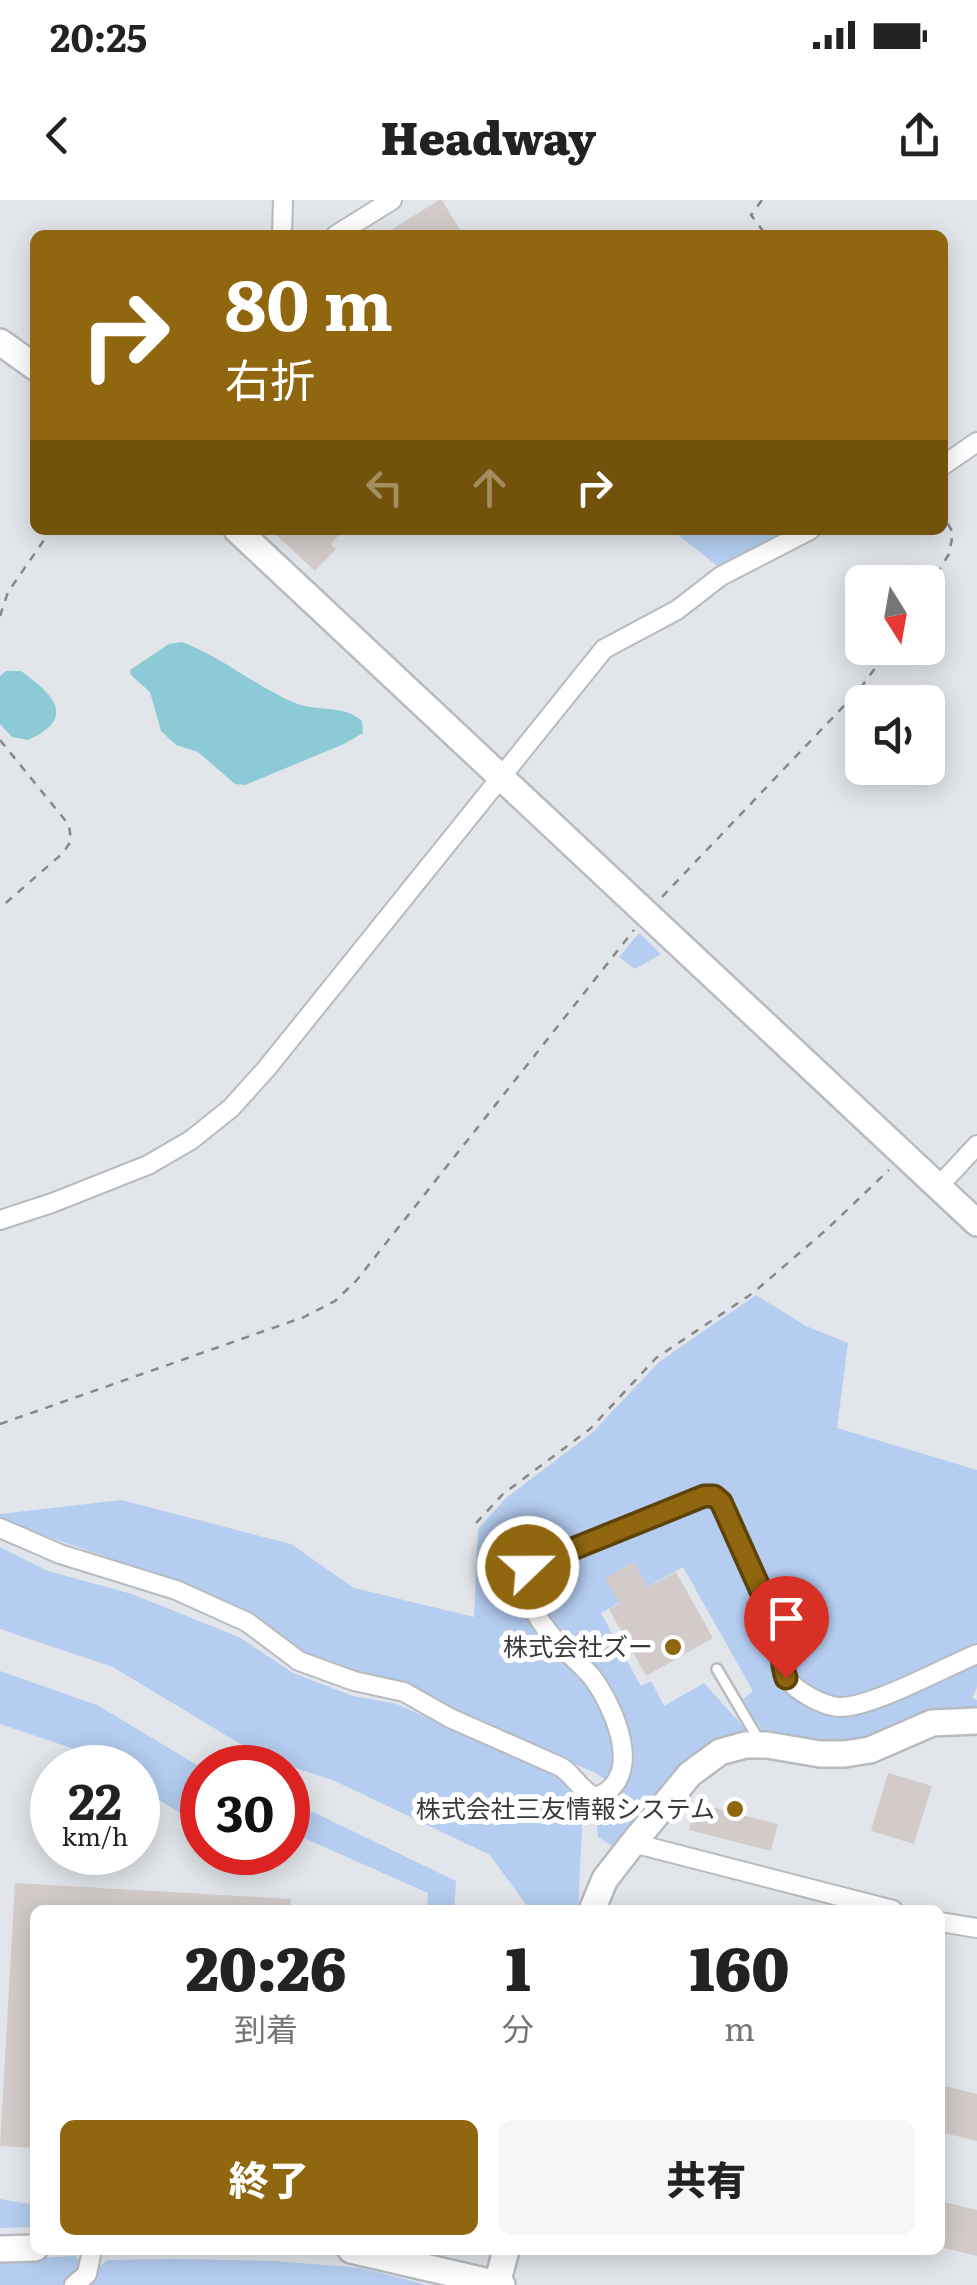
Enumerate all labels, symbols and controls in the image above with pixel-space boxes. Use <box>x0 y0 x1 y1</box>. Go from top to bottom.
text: 20:25 <box>50 7 147 64</box>
text: Headway <box>381 102 596 169</box>
icon: back <box>30 108 85 163</box>
icon: share <box>892 108 947 163</box>
text: 80 m <box>225 249 393 353</box>
icon: right <box>60 270 190 400</box>
text: 右折 <box>225 344 315 411</box>
icon: left <box>357 460 412 515</box>
icon: ahead <box>462 460 517 515</box>
icon: right <box>567 460 622 515</box>
north arrow <box>845 565 945 665</box>
map controls <box>845 565 945 785</box>
button: sound <box>845 685 945 785</box>
position arrow <box>476 1515 580 1619</box>
pin <box>744 1576 829 1679</box>
icon: arrive <box>759 1591 814 1646</box>
place label: 株式会社ズー <box>503 1627 653 1664</box>
marker: 株式会社ズー <box>662 1636 684 1658</box>
speed limit sign: 30 <box>180 1745 310 1875</box>
text: 22 <box>68 1761 122 1835</box>
place label: 株式会社三友情報システム <box>416 1789 715 1826</box>
marker: 株式会社三友情報システム <box>724 1798 746 1820</box>
text: km/h <box>62 1817 128 1854</box>
text: 20:26 <box>185 1920 347 2009</box>
text: 1 <box>505 1920 531 2009</box>
text: 160 <box>689 1920 790 2009</box>
text: 到着 <box>234 2003 298 2051</box>
text: 分 <box>502 2003 534 2051</box>
text: m <box>724 2003 755 2051</box>
button: 終了 <box>60 2120 478 2235</box>
button: 共有 <box>498 2120 915 2235</box>

